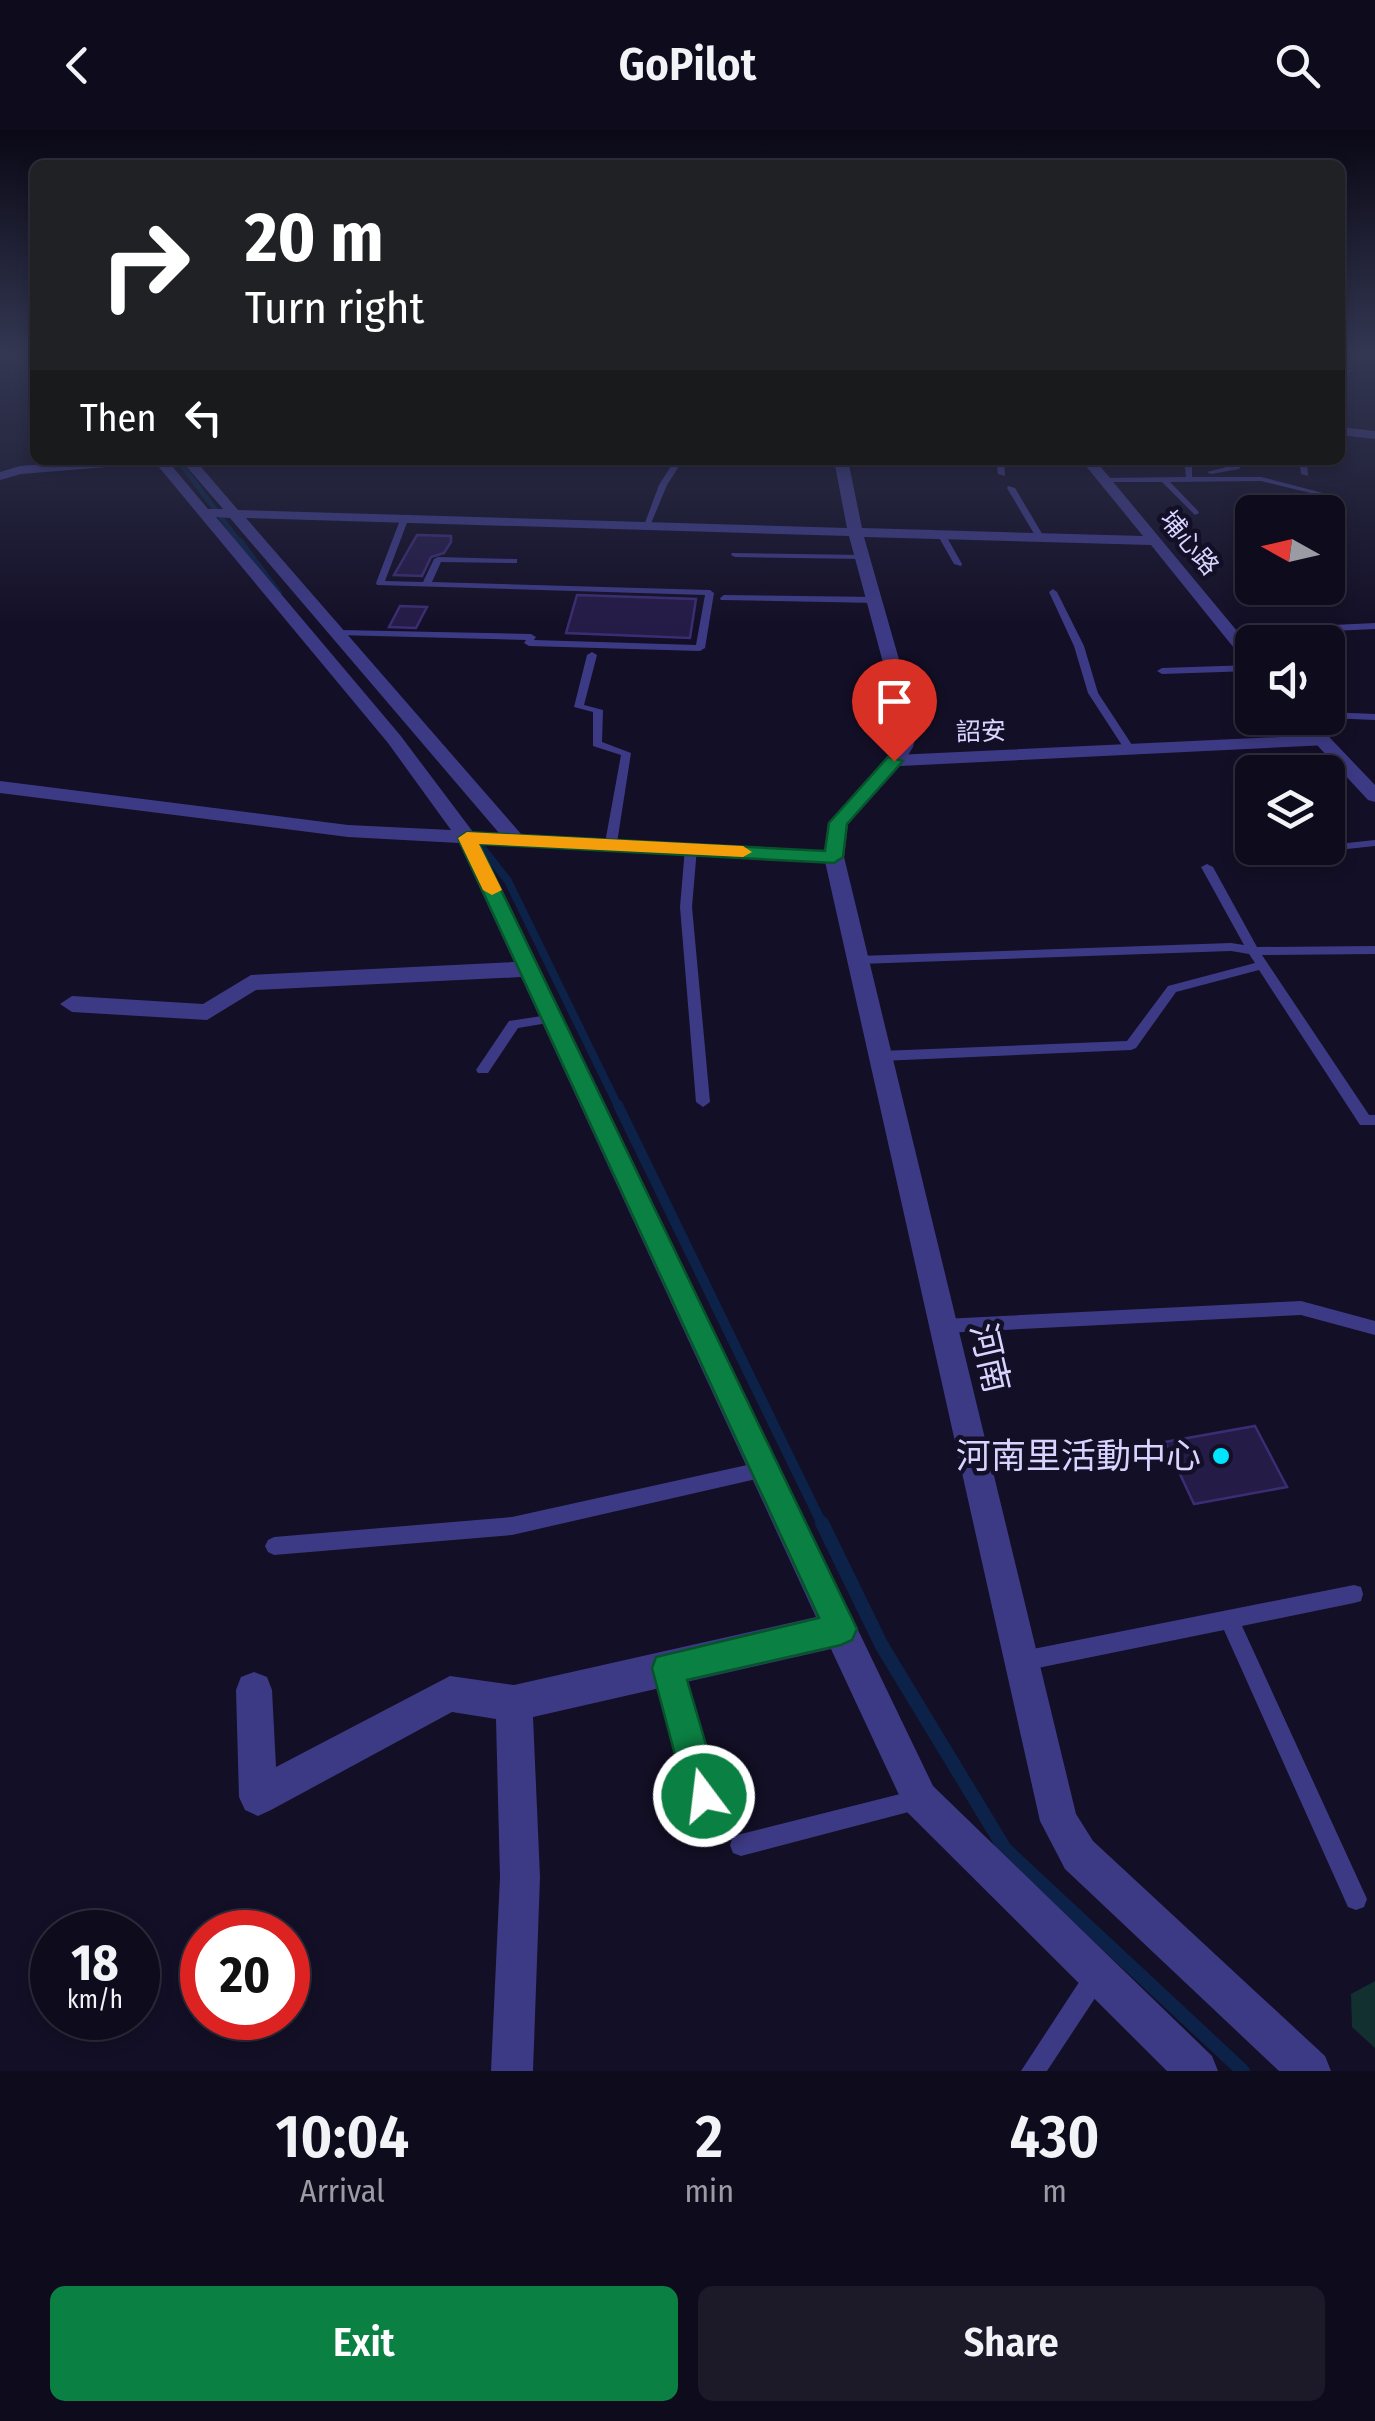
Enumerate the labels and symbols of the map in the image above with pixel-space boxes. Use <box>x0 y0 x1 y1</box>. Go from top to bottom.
north arrow <box>1235 495 1345 605</box>
street label: 埔心路 <box>1153 505 1225 581</box>
pin <box>852 659 937 762</box>
street label: 詔安 <box>955 716 1007 748</box>
street label: 河南 <box>962 1319 1018 1397</box>
place label: 河南里活動中心 <box>956 1435 1201 1477</box>
marker: 河南里活動中心 <box>1210 1445 1232 1467</box>
position arrow <box>652 1744 756 1848</box>
speed limit sign: 20 <box>180 1910 310 2040</box>

